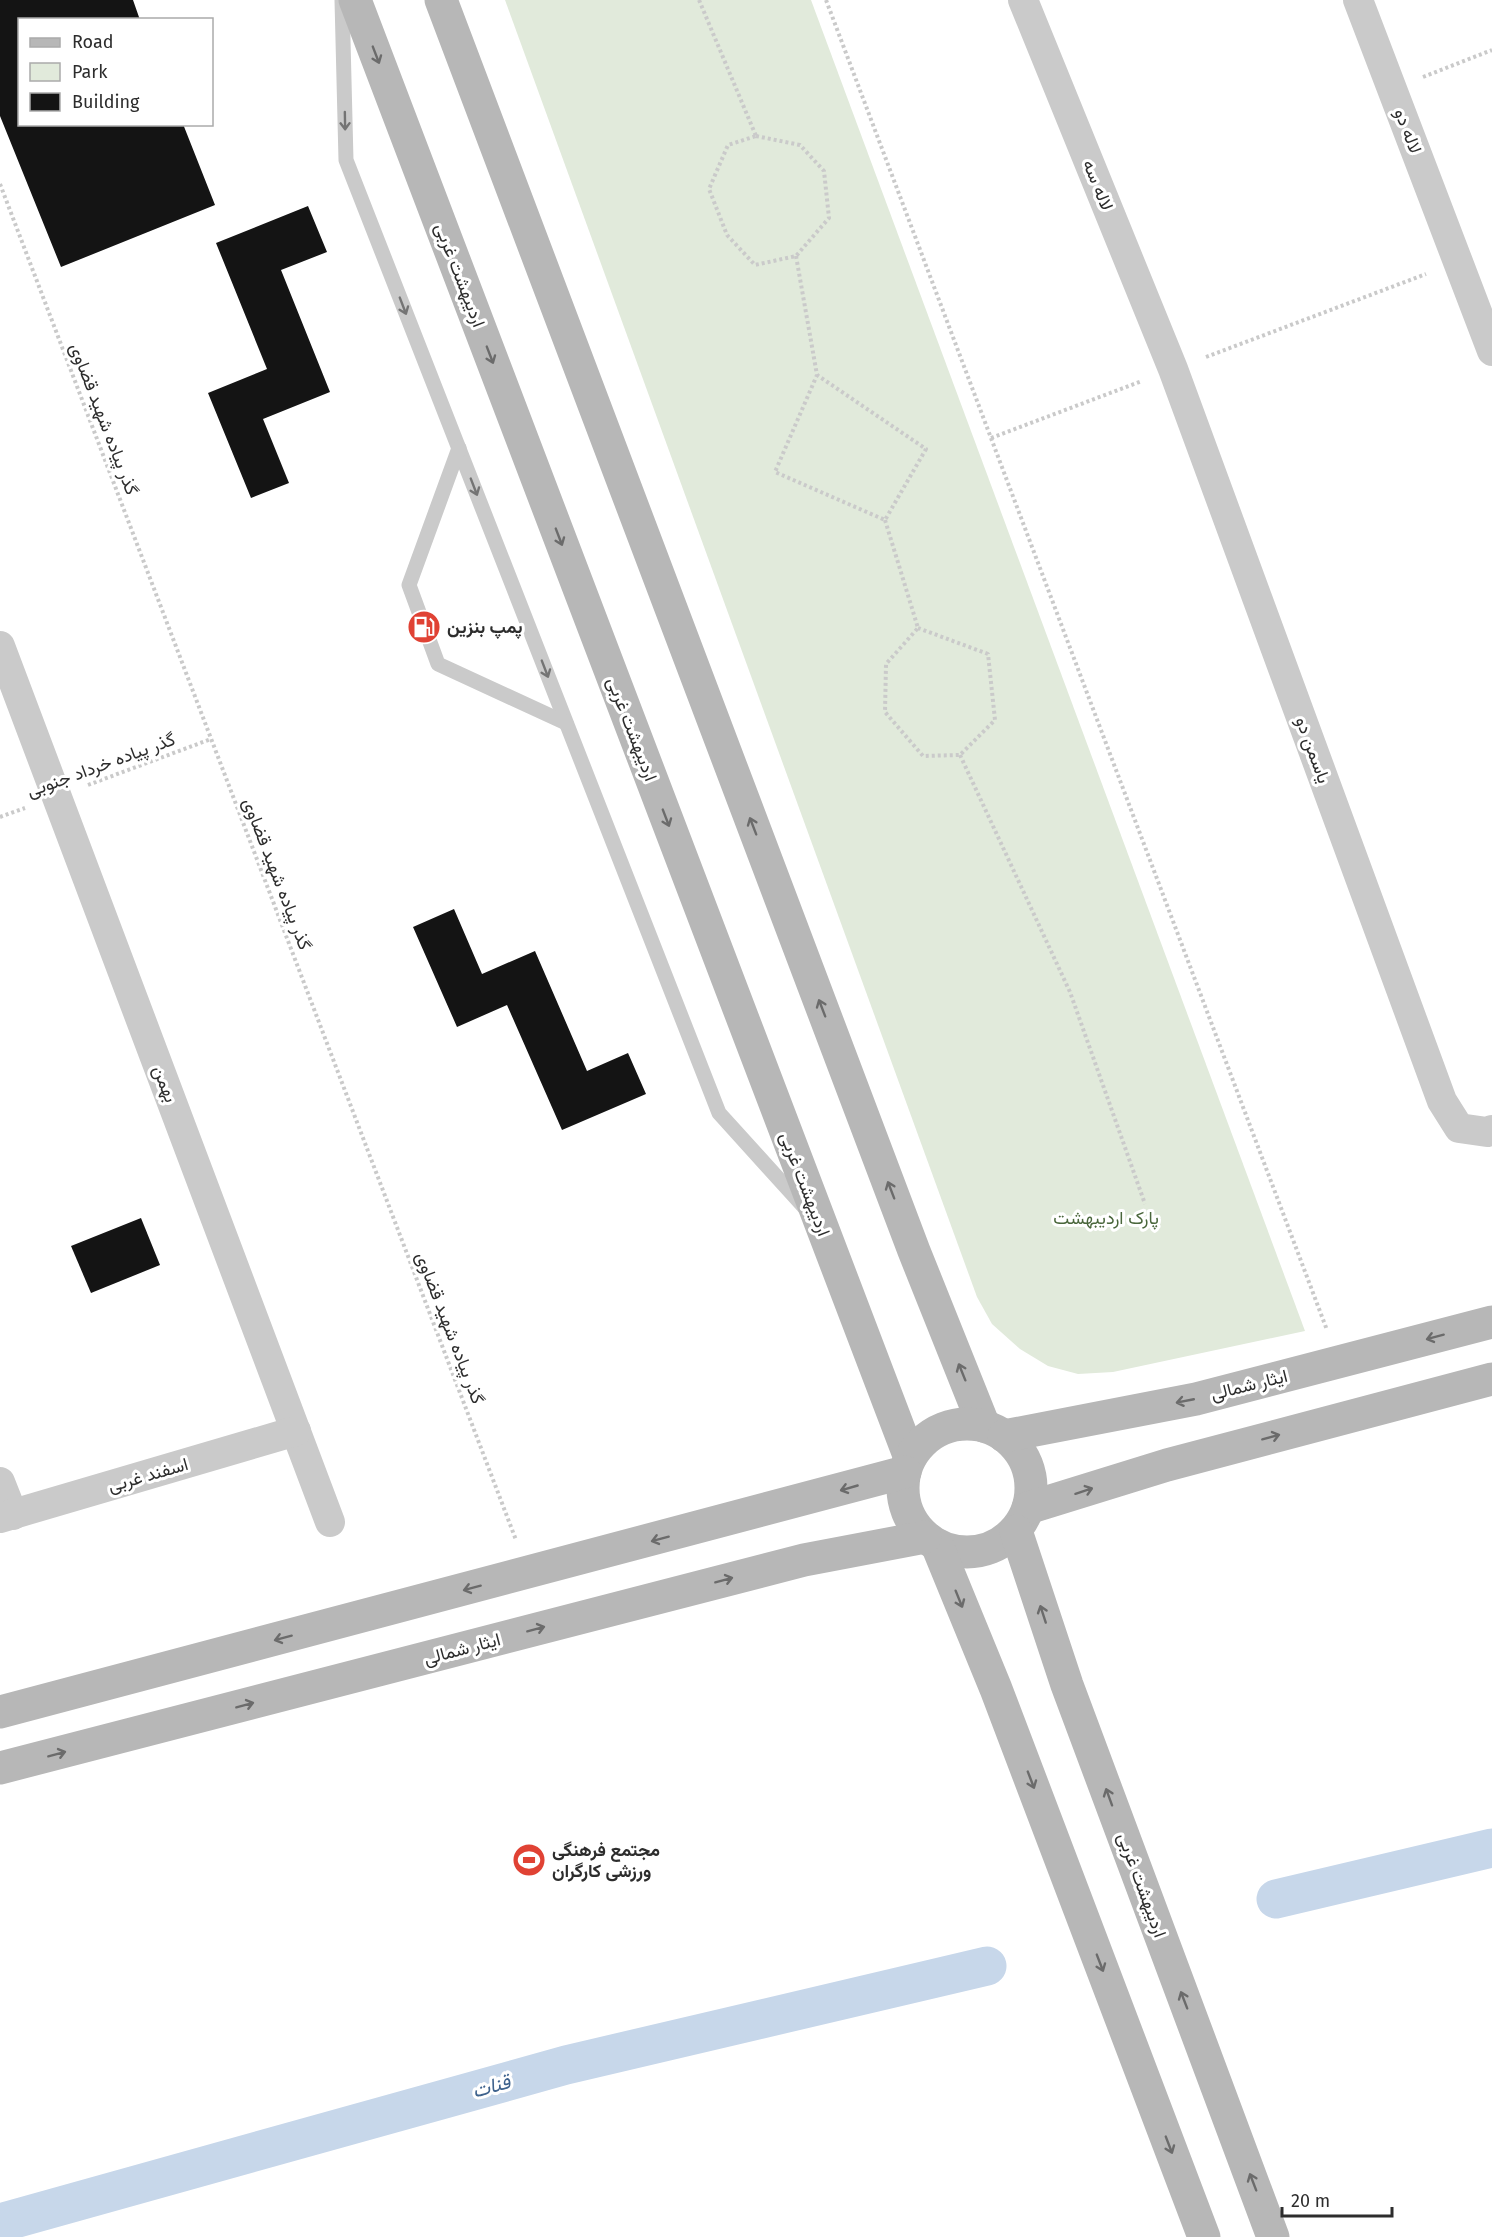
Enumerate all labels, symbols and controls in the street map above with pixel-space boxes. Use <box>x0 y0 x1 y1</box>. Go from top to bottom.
legend <box>18 18 213 126</box>
text: Road <box>72 31 114 53</box>
one-way arrow <box>371 45 382 64</box>
text: Park <box>72 61 108 83</box>
text: Building <box>72 91 140 113</box>
street label: لاله دو <box>1389 106 1427 156</box>
one-way arrow <box>339 111 351 131</box>
street label: لاله سه <box>1078 156 1118 214</box>
street label: اردیبهشت غربی <box>430 220 490 330</box>
one-way arrow <box>398 296 409 314</box>
street label: گذر پیاده شهید قضاوی <box>64 340 143 498</box>
one-way arrow <box>485 345 496 364</box>
one-way arrow <box>470 477 481 496</box>
one-way arrow <box>554 527 565 546</box>
fuel station icon: پمپ بنزین <box>406 609 442 645</box>
place label: پمپ بنزین <box>447 616 523 639</box>
one-way arrow <box>541 659 552 678</box>
street label: اردیبهشت غربی <box>602 674 662 784</box>
street label: یاسمن دو <box>1291 714 1335 786</box>
street label: گذر پیاده خرداد جنوبی <box>24 728 179 803</box>
street label: گذر پیاده شهید قضاوی <box>237 795 316 953</box>
one-way arrow <box>661 808 672 826</box>
one-way arrow <box>747 817 758 835</box>
one-way arrow <box>816 999 827 1018</box>
street label: بهمن <box>148 1063 182 1105</box>
street label: اردیبهشت غربی <box>775 1129 835 1239</box>
one-way arrow <box>885 1182 896 1200</box>
park label: پارک اردیبهشت <box>1053 1207 1159 1230</box>
street label: گذر پیاده شهید قضاوی <box>410 1249 489 1407</box>
one-way arrow <box>1426 1332 1445 1343</box>
one-way arrow <box>956 1363 967 1382</box>
street label: ایثار شمالی <box>1208 1365 1290 1405</box>
one-way arrow <box>1176 1396 1196 1407</box>
one-way arrow <box>1262 1431 1281 1443</box>
street label: اسفند غربی <box>105 1453 191 1497</box>
one-way arrow <box>839 1482 858 1494</box>
one-way arrow <box>1074 1485 1093 1496</box>
one-way arrow <box>651 1533 670 1545</box>
one-way arrow <box>715 1574 734 1586</box>
one-way arrow <box>463 1583 482 1595</box>
one-way arrow <box>954 1589 965 1608</box>
one-way arrow <box>1037 1605 1048 1624</box>
one-way arrow <box>526 1623 545 1635</box>
street label: ایثار شمالی <box>421 1628 503 1670</box>
one-way arrow <box>274 1633 293 1644</box>
one-way arrow <box>236 1698 255 1710</box>
one-way arrow <box>47 1747 66 1759</box>
one-way arrow <box>1026 1771 1037 1789</box>
one-way arrow <box>1103 1788 1114 1807</box>
street label: اردیبهشت غربی <box>1113 1830 1171 1940</box>
place label: مجتمع فرهنگی ورزشی کارگران <box>552 1839 660 1882</box>
sports icon: مجتمع فرهنگی ورزشی کارگران <box>511 1842 547 1878</box>
one-way arrow <box>1095 1953 1106 1971</box>
one-way arrow <box>1178 1991 1189 2009</box>
water label: قنات <box>469 2069 515 2103</box>
one-way arrow <box>1165 2135 1176 2154</box>
one-way arrow <box>1247 2173 1258 2192</box>
scale bar <box>1282 2180 1392 2218</box>
text: 20 m <box>1291 2190 1330 2212</box>

